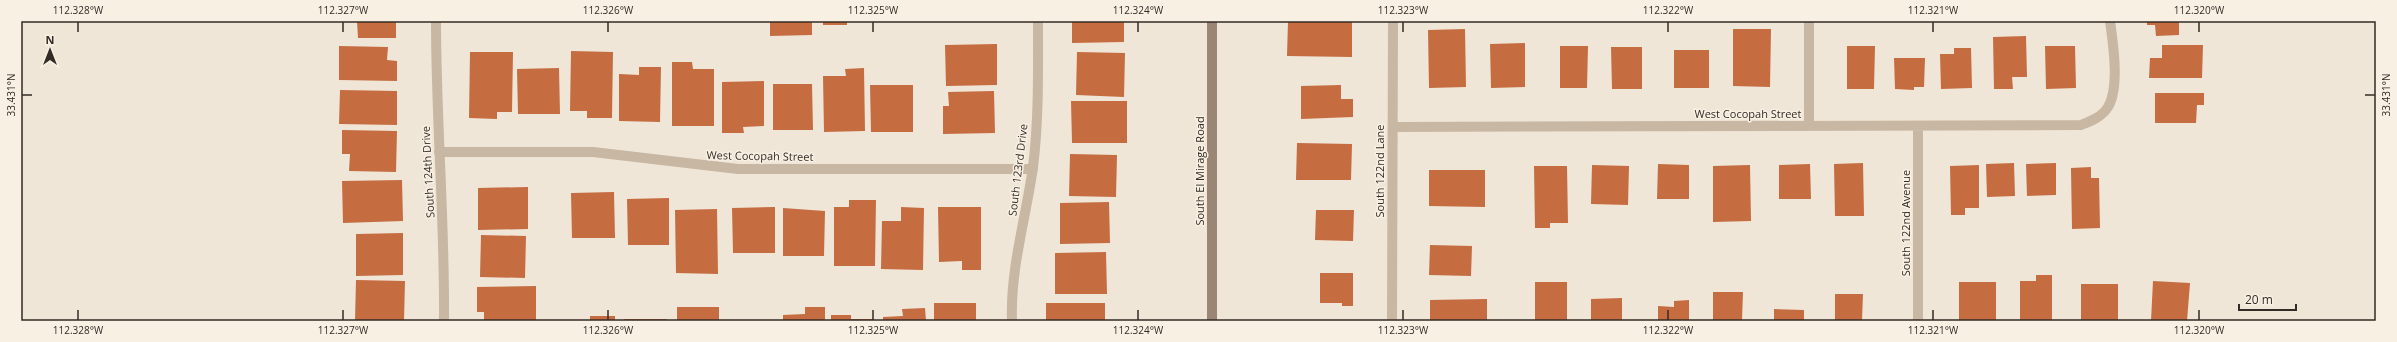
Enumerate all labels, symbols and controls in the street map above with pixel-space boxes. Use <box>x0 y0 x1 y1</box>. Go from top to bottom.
text: 112.328°W <box>53 3 104 17</box>
text: 112.327°W <box>318 3 369 17</box>
text: 112.326°W <box>583 3 634 17</box>
text: 112.325°W <box>848 3 899 17</box>
text: 112.324°W <box>1113 3 1164 17</box>
text: 112.323°W <box>1378 3 1429 17</box>
text: 112.322°W <box>1643 3 1694 17</box>
text: 112.321°W <box>1908 3 1959 17</box>
text: 112.320°W <box>2174 3 2225 17</box>
north arrow <box>30 30 70 70</box>
text: N <box>46 32 54 47</box>
text: 33.431°N <box>4 73 18 117</box>
text: 33.431°N <box>2379 73 2393 117</box>
street label: West Cocopah Street <box>1695 106 1802 121</box>
street label: South El Mirage Road <box>1192 116 1207 226</box>
street label: South 123rd Drive <box>1004 123 1031 217</box>
street label: South 122nd Lane <box>1372 125 1387 217</box>
street label: South 124th Drive <box>418 126 437 218</box>
street label: West Cocopah Street <box>706 147 814 164</box>
street label: South 122nd Avenue <box>1898 170 1913 276</box>
scale bar <box>2239 286 2296 312</box>
text: 20 m <box>2245 291 2273 308</box>
text: 112.328°W <box>53 323 104 337</box>
text: 112.327°W <box>318 323 369 337</box>
text: 112.326°W <box>583 323 634 337</box>
text: 112.325°W <box>848 323 899 337</box>
text: 112.324°W <box>1113 323 1164 337</box>
text: 112.323°W <box>1378 323 1429 337</box>
text: 112.322°W <box>1643 323 1694 337</box>
text: 112.321°W <box>1908 323 1959 337</box>
text: 112.320°W <box>2174 323 2225 337</box>

